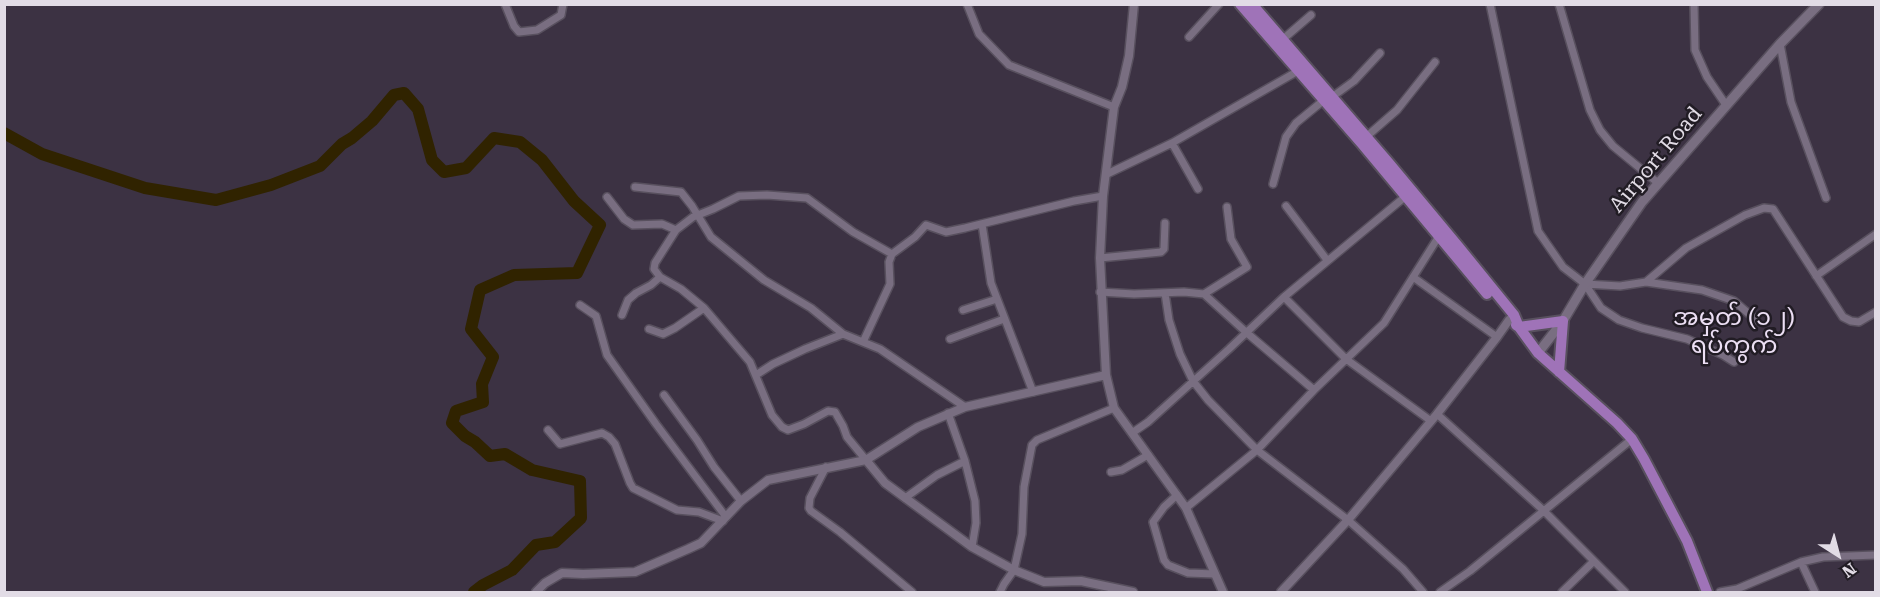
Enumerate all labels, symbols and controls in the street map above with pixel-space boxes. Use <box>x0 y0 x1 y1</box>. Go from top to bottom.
street label: Airport Road <box>1604 102 1708 218</box>
district label: အမှတ် (၁၂) ရပ်ကွက် <box>1673 304 1795 360</box>
north arrow <box>1808 525 1868 585</box>
text: N <box>1838 559 1859 581</box>

